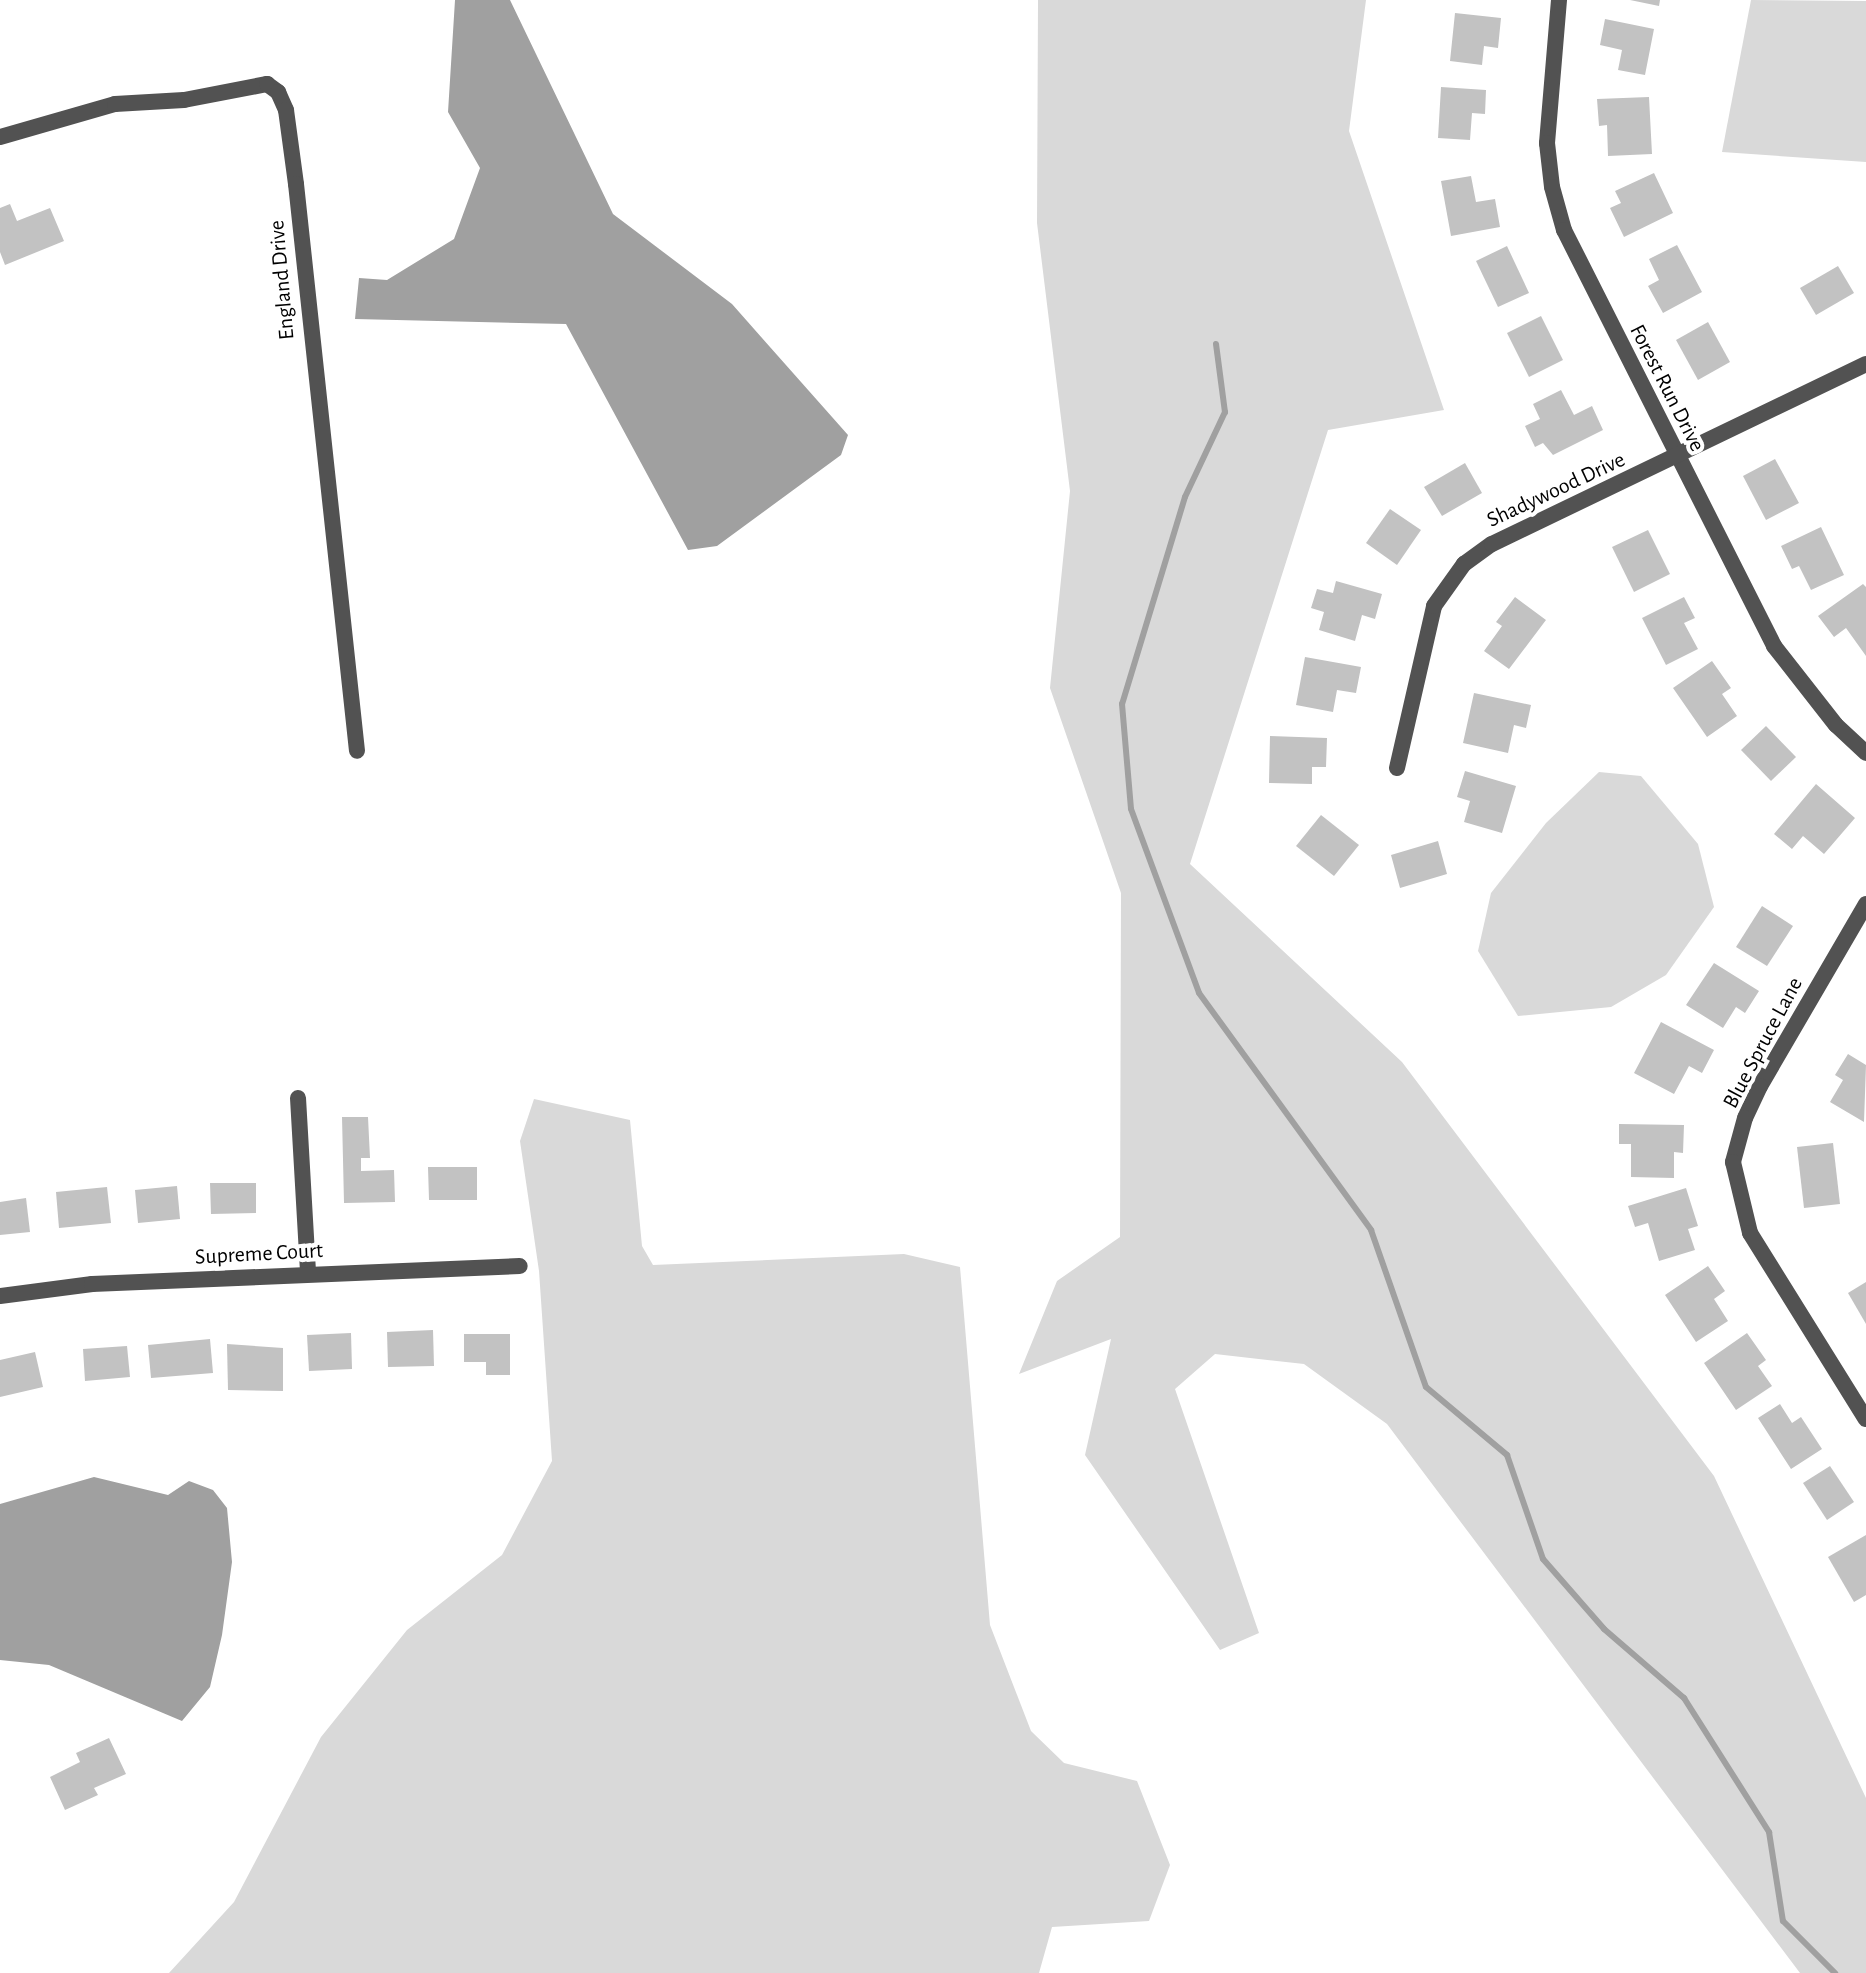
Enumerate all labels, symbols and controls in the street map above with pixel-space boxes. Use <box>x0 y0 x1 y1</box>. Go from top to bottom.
street label: England Drive <box>264 219 300 341</box>
street label: Forest Run Drive <box>1624 320 1710 456</box>
street label: Shadywood Drive <box>1483 446 1629 534</box>
street label: Blue Spruce Lane <box>1717 973 1809 1113</box>
street label: Supreme Court <box>194 1237 324 1271</box>

